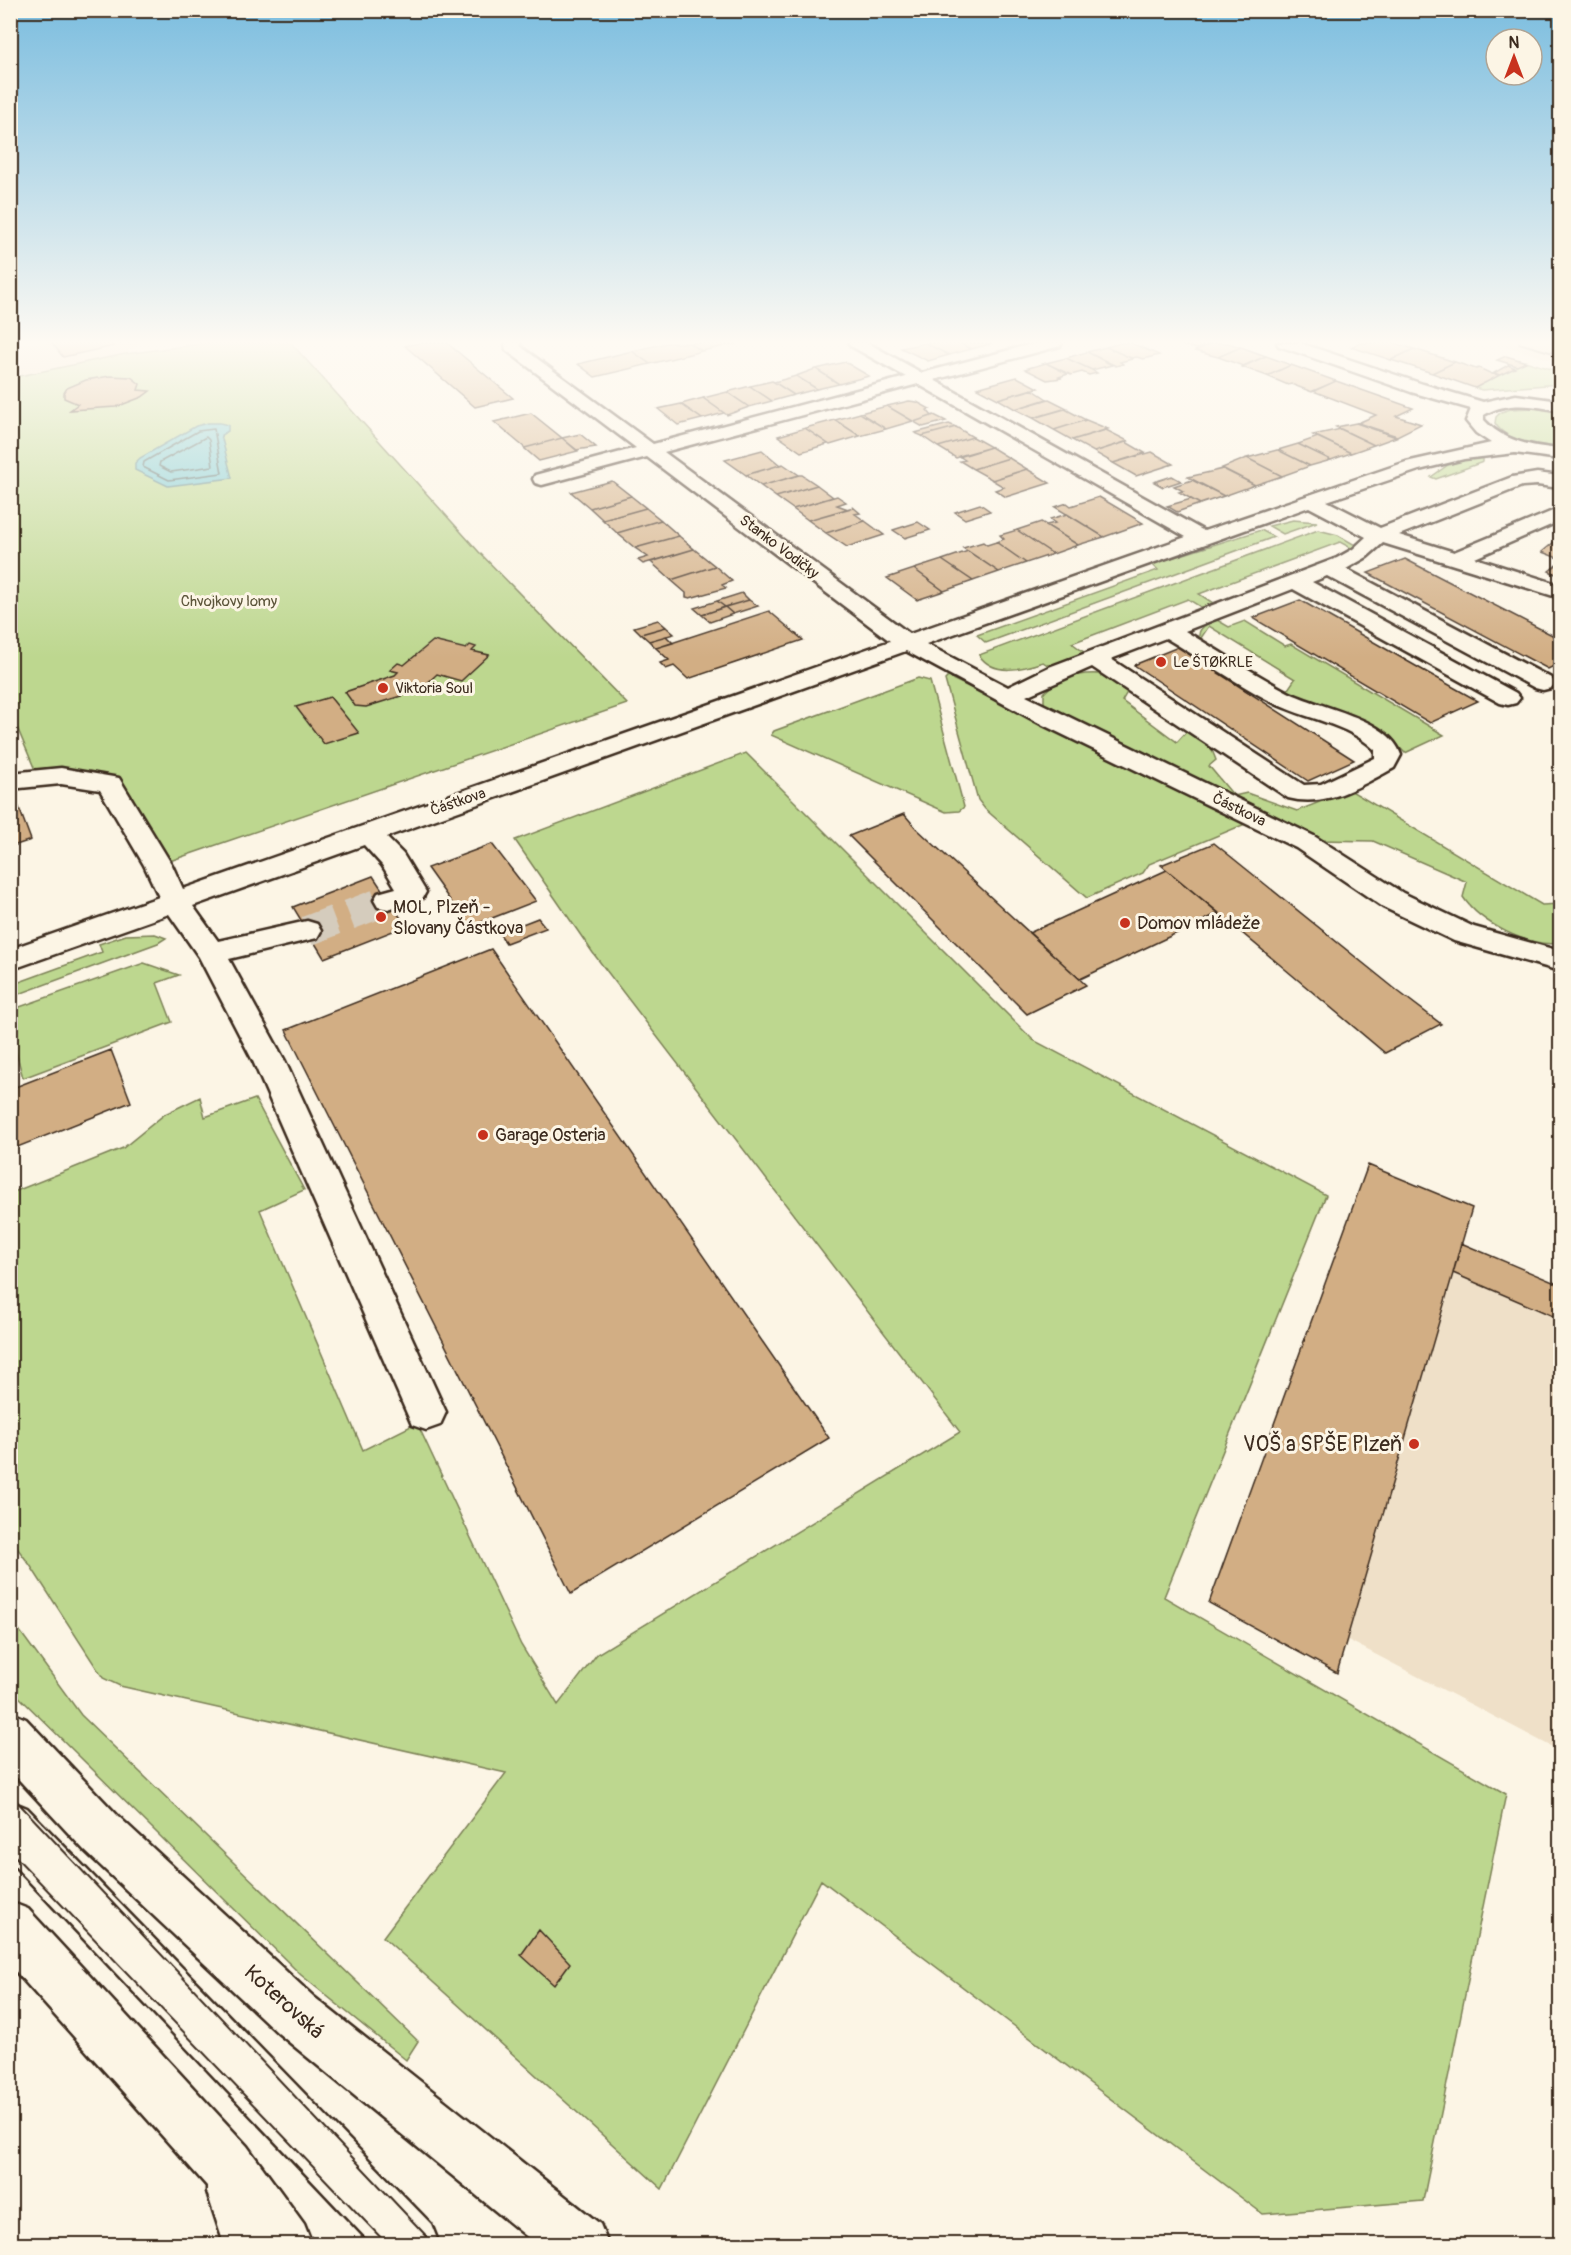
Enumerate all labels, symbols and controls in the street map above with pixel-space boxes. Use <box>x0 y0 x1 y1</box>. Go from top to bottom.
north arrow <box>1484 27 1544 87</box>
text: N <box>1509 33 1520 53</box>
street label: Stanko Vodičky <box>735 511 823 583</box>
park label: Chvojkovy lomy <box>181 592 278 611</box>
place label: Le ŠTØKRLE <box>1173 653 1253 672</box>
marker: Le ŠTØKRLE <box>1154 655 1168 669</box>
place label: Viktoria Soul <box>395 679 473 698</box>
marker: Viktoria Soul <box>376 681 390 695</box>
street label: Částkova <box>428 784 488 820</box>
street label: Částkova <box>1209 789 1269 831</box>
place label: MOL, Plzeň - Slovany Částkova <box>393 896 523 940</box>
marker: MOL, Plzeň - Slovany Částkova <box>374 910 388 924</box>
place label: Domov mládeže <box>1137 912 1260 935</box>
marker: Domov mládeže <box>1118 916 1132 930</box>
place label: Garage Osteria <box>495 1124 606 1147</box>
marker: Garage Osteria <box>476 1128 490 1142</box>
place label: VOŠ a SPŠE Plzeň <box>1243 1430 1402 1458</box>
marker: VOŠ a SPŠE Plzeň <box>1407 1437 1421 1451</box>
street label: Koterovská <box>238 1959 330 2045</box>

